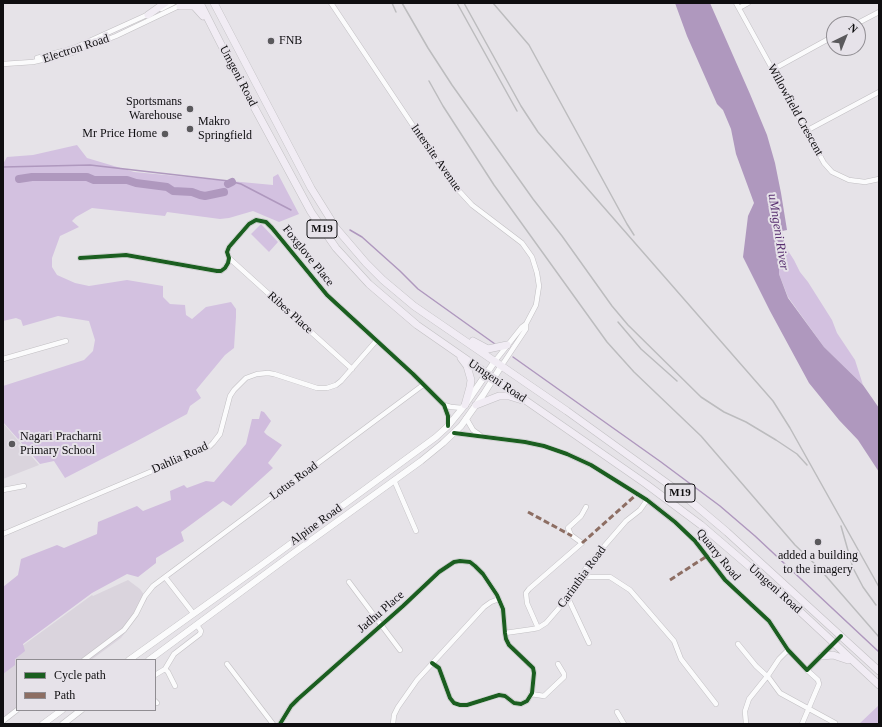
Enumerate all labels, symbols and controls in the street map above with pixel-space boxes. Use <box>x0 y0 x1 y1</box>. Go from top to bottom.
north arrow <box>826 16 866 56</box>
text: N <box>846 21 860 35</box>
street label: Electron Road <box>41 31 111 67</box>
place label: FNB <box>279 34 302 48</box>
marker: FNB <box>266 36 276 46</box>
street label: Umgeni Road <box>216 43 260 109</box>
street label: Willowfield Crescent <box>764 62 826 158</box>
place label: Sportsmans Warehouse <box>126 95 182 123</box>
marker: Sportsmans Warehouse <box>185 104 195 114</box>
place label: Makro Springfield <box>198 115 252 143</box>
street label: Intersite Avenue <box>408 122 464 194</box>
marker: Makro Springfield <box>185 124 195 134</box>
place label: Mr Price Home <box>82 127 157 141</box>
marker: Mr Price Home <box>160 129 170 139</box>
water label: uMngeni River <box>764 192 792 272</box>
road number: M19 <box>307 220 337 238</box>
street label: Foxglove Place <box>279 223 337 289</box>
street label: Ribes Place <box>264 289 316 337</box>
street label: Umgeni Road <box>465 356 529 406</box>
place label: Nagari Pracharni Primary School <box>20 430 102 458</box>
marker: Nagari Pracharni Primary School <box>7 439 17 449</box>
street label: Dahlia Road <box>150 439 210 477</box>
street label: Lotus Road <box>267 459 321 503</box>
road number: M19 <box>665 484 695 502</box>
street label: Alpine Road <box>287 501 345 549</box>
street label: Quarry Road <box>693 526 743 584</box>
marker: added a building to the imagery <box>813 537 823 547</box>
street label: Carinthia Road <box>555 543 609 611</box>
place label: added a building to the imagery <box>778 549 858 577</box>
street label: Umgeni Road <box>745 561 805 617</box>
street label: Jadhu Place <box>355 588 407 636</box>
legend <box>16 659 156 711</box>
text: Cycle path <box>54 668 106 682</box>
text: Path <box>54 688 75 702</box>

